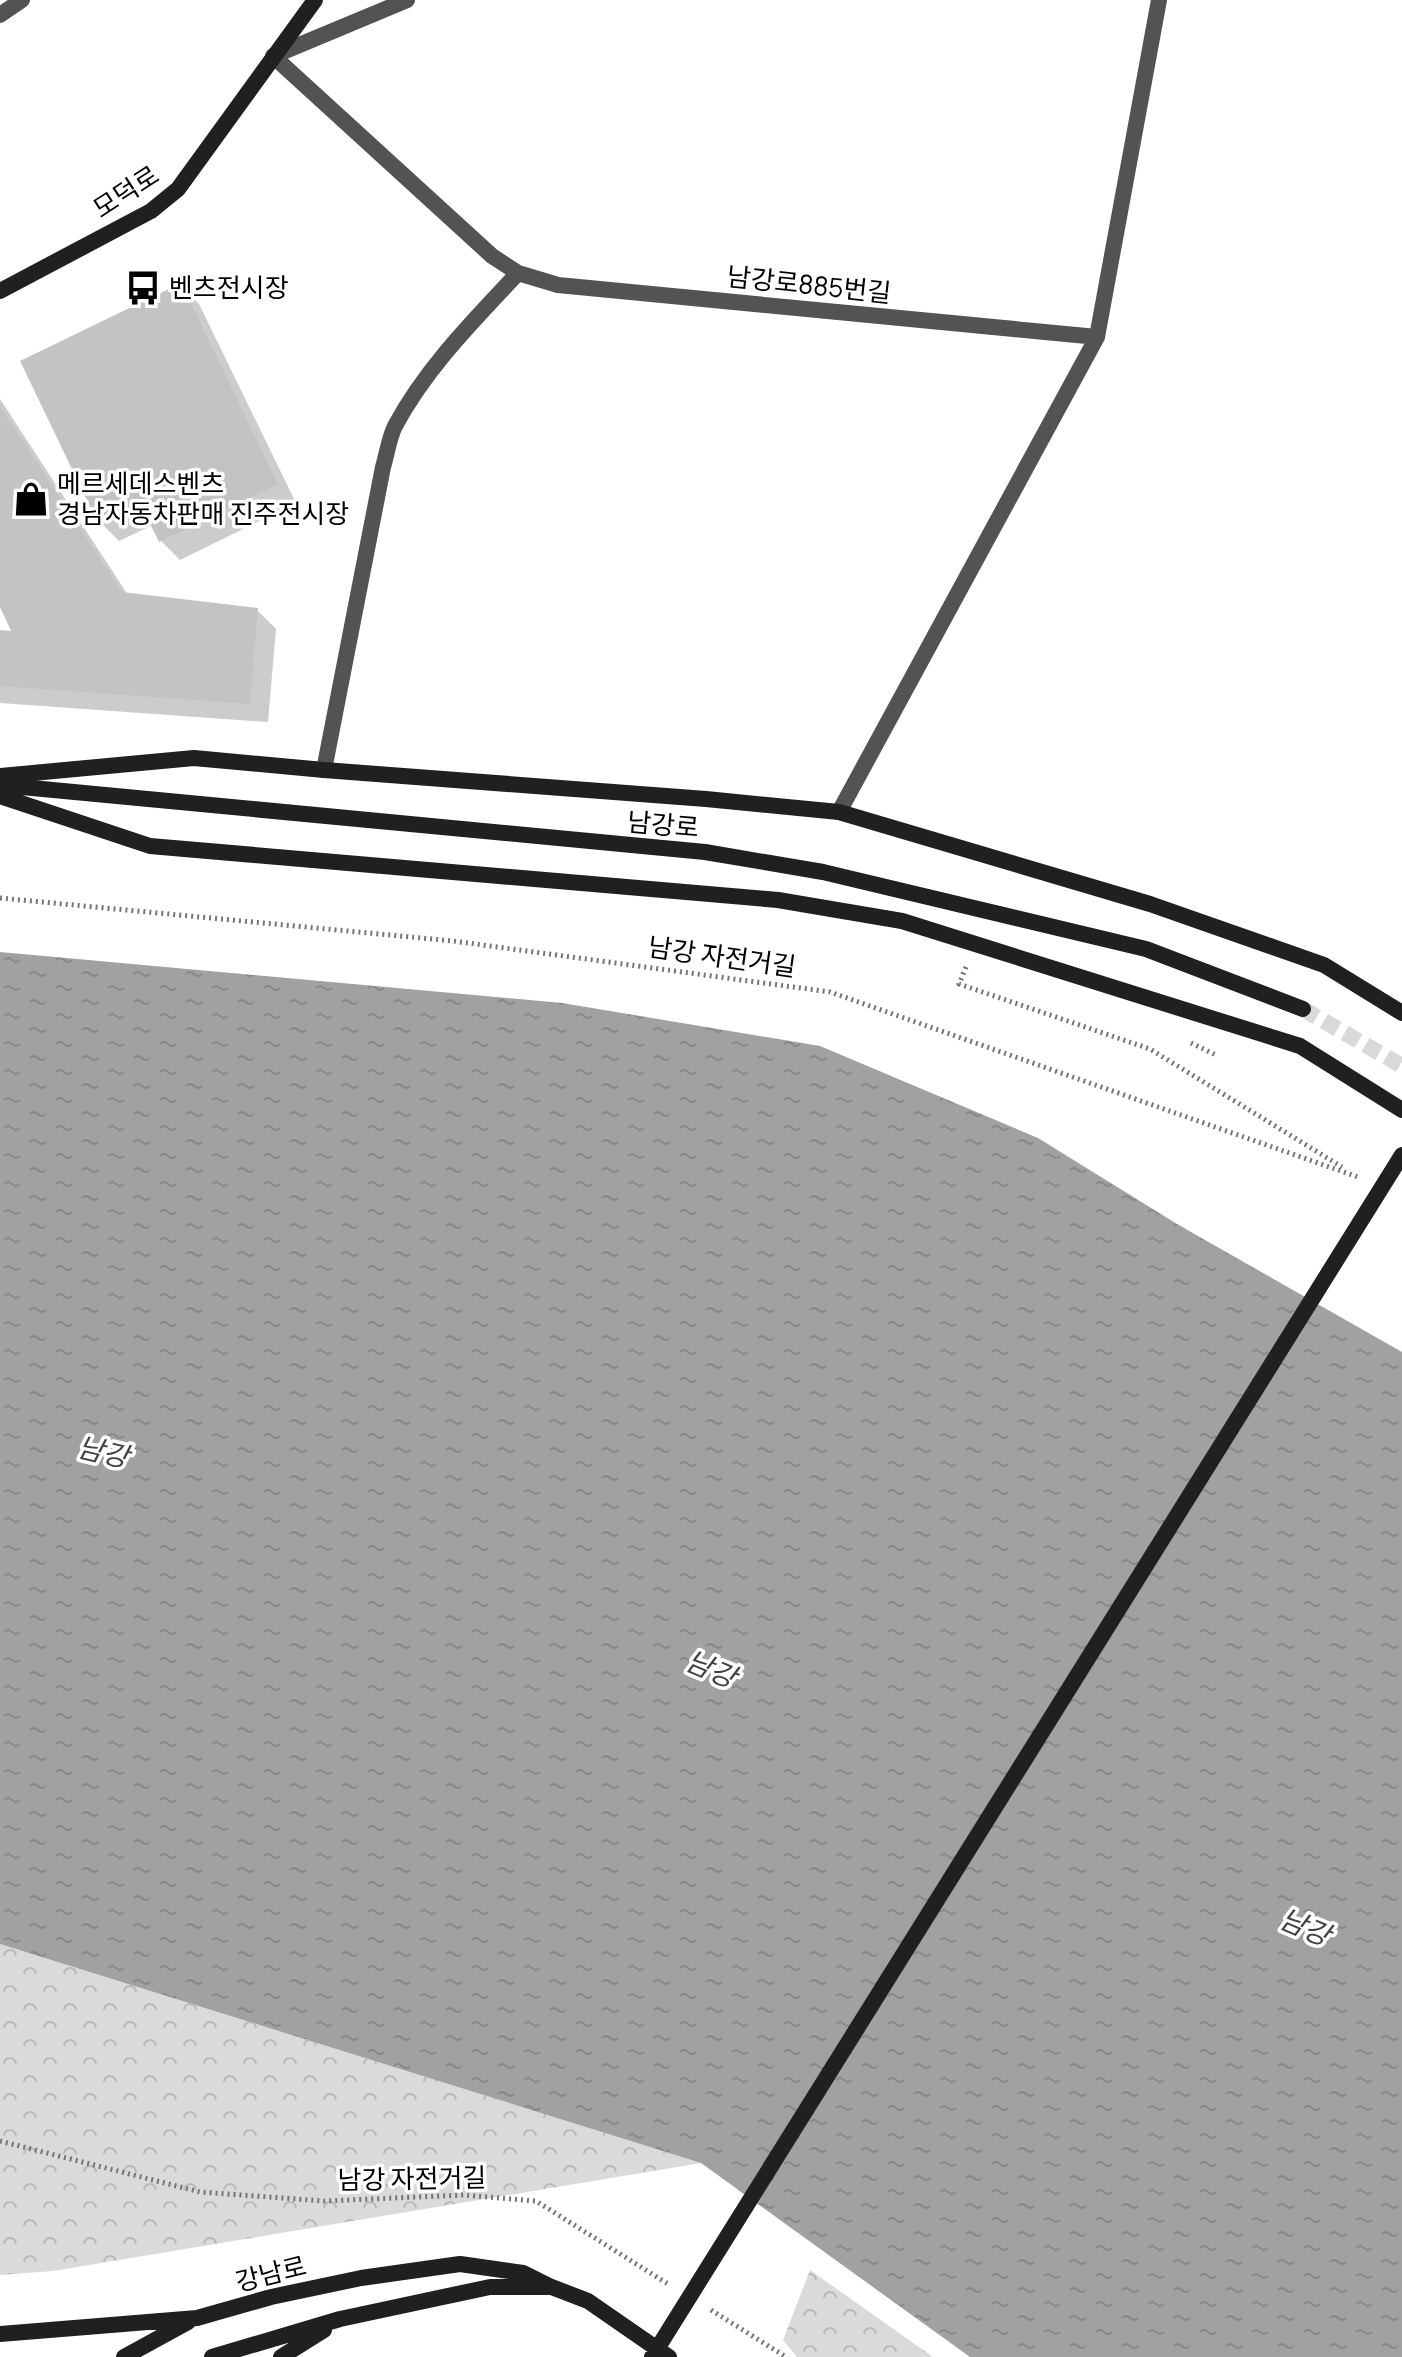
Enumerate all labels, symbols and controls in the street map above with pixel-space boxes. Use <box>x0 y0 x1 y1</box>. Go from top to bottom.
street label: 모덕로 <box>86 157 165 226</box>
street label: 남강로885번길 <box>725 257 893 311</box>
bus stop icon: 벤츠전시장 <box>124 269 162 307</box>
place label: 벤츠전시장 <box>169 269 289 305</box>
place label: 메르세데스벤츠 경남자동차판매 진주전시장 <box>57 465 349 531</box>
shop icon: 메르세데스벤츠 경남자동차판매 진주전시장 <box>12 480 50 518</box>
street label: 남강로 <box>626 803 700 845</box>
street label: 남강 자전거길 <box>646 928 798 984</box>
water label: 남강 <box>74 1427 136 1476</box>
water label: 남강 <box>680 1641 746 1697</box>
water label: 남강 <box>1274 1899 1340 1955</box>
street label: 남강 자전거길 <box>337 2159 487 2197</box>
street label: 강남로 <box>232 2247 310 2299</box>

